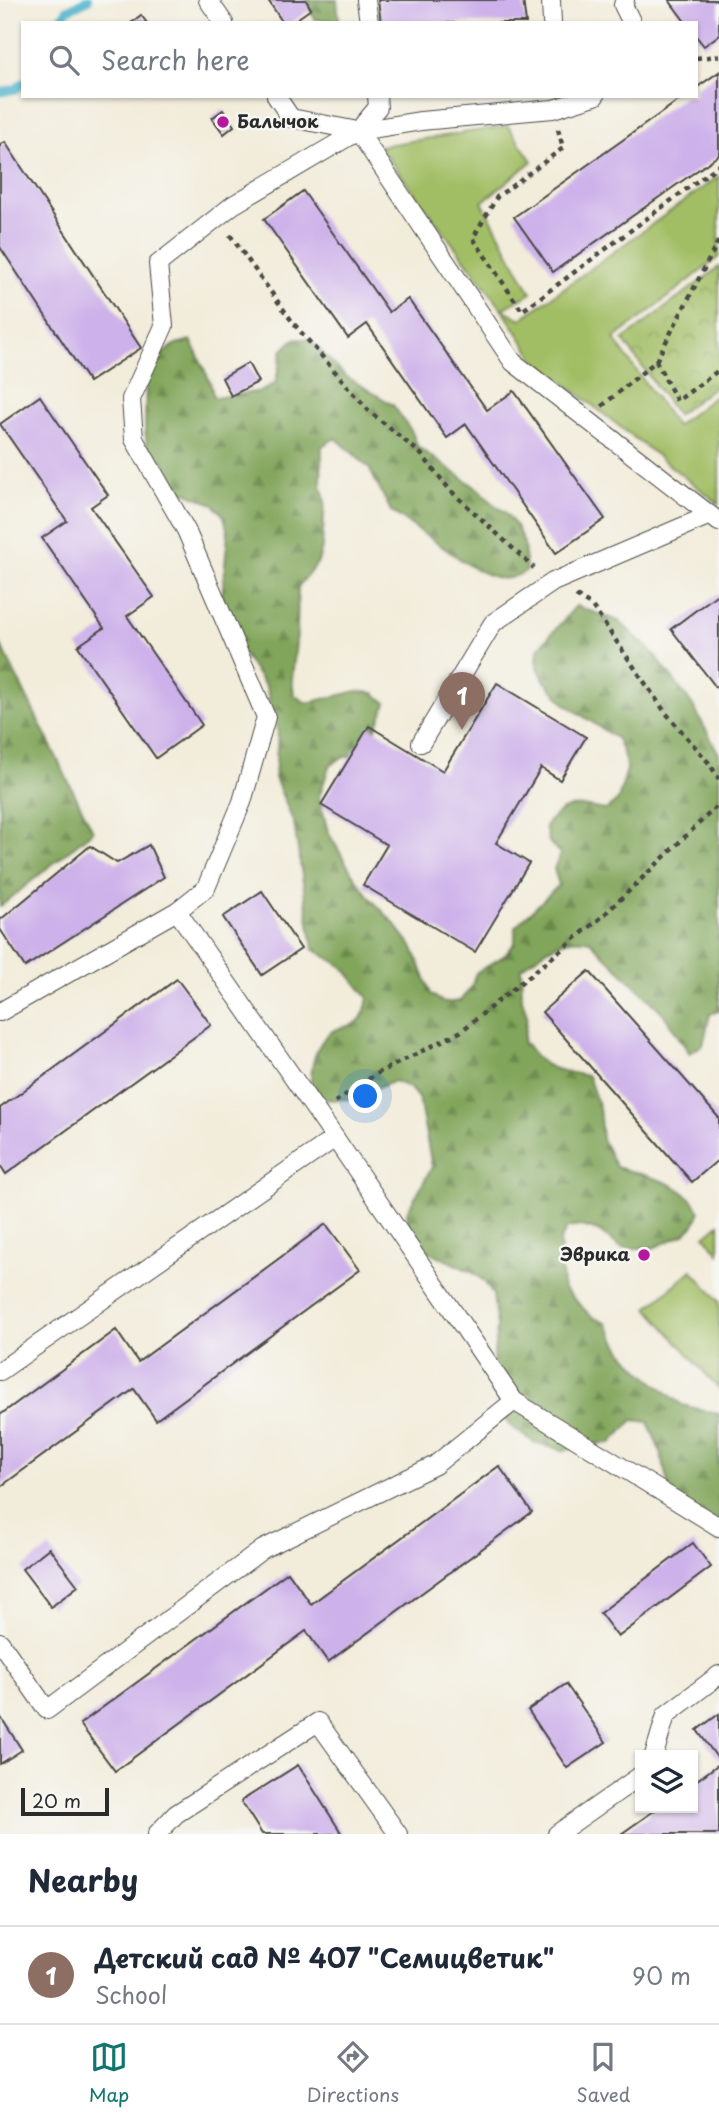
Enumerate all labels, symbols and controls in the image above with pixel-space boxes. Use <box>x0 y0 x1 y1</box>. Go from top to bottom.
search box <box>21 21 698 98</box>
text: Search here <box>101 40 250 79</box>
icon: search <box>45 41 83 79</box>
place label: Балычок <box>237 107 319 134</box>
marker: Балычок <box>215 114 231 130</box>
pin: 1 <box>439 672 485 730</box>
your location <box>348 1079 382 1113</box>
place label: Эврика <box>560 1240 630 1267</box>
marker: Эврика <box>636 1247 652 1263</box>
map controls <box>635 1750 698 1813</box>
button: layers <box>635 1750 698 1813</box>
scale bar <box>21 1785 108 1817</box>
text: 20 m <box>32 1786 81 1814</box>
text: Nearby <box>28 1857 138 1902</box>
text: Детский сад № 407 "Семицветик" <box>95 1938 554 1977</box>
text: 1 <box>46 1958 57 1993</box>
text: 90 m <box>632 1958 691 1993</box>
text: School <box>95 1977 167 2012</box>
tab: Map <box>89 2038 129 2108</box>
tab: Directions <box>307 2038 399 2108</box>
tab: Saved <box>576 2038 630 2108</box>

